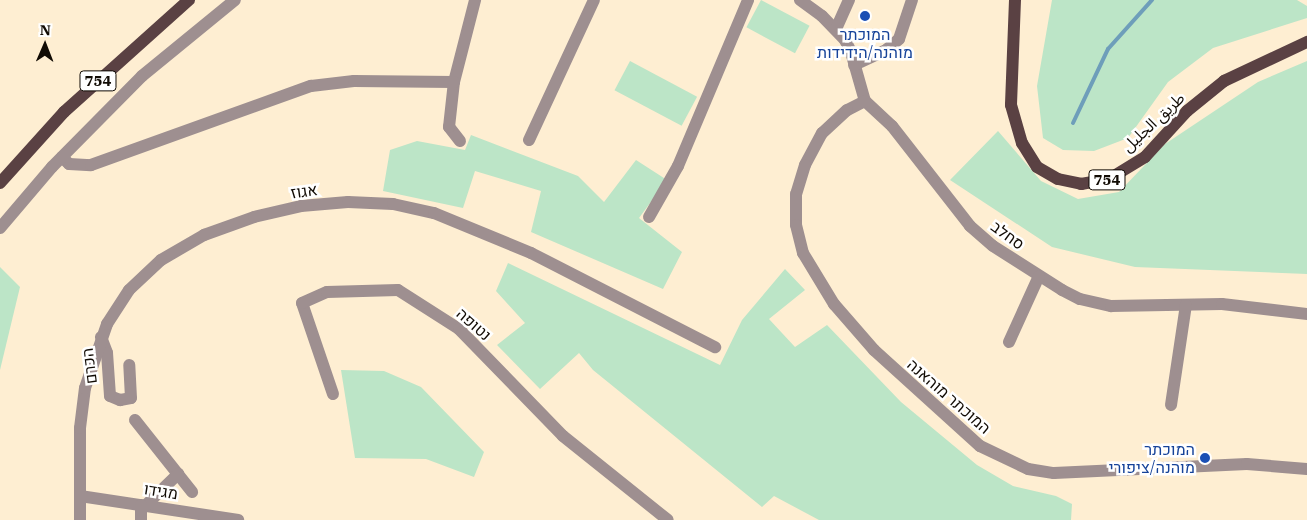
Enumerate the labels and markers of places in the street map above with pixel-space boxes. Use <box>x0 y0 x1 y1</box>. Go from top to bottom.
marker: המוכתר מוהנה/הידידות <box>859 10 871 22</box>
place label: המוכתר מוהנה/הידידות <box>817 24 913 62</box>
place label: המוכתר מוהנה/ציפורי <box>1109 439 1195 477</box>
marker: המוכתר מוהנה/ציפורי <box>1199 452 1211 464</box>

